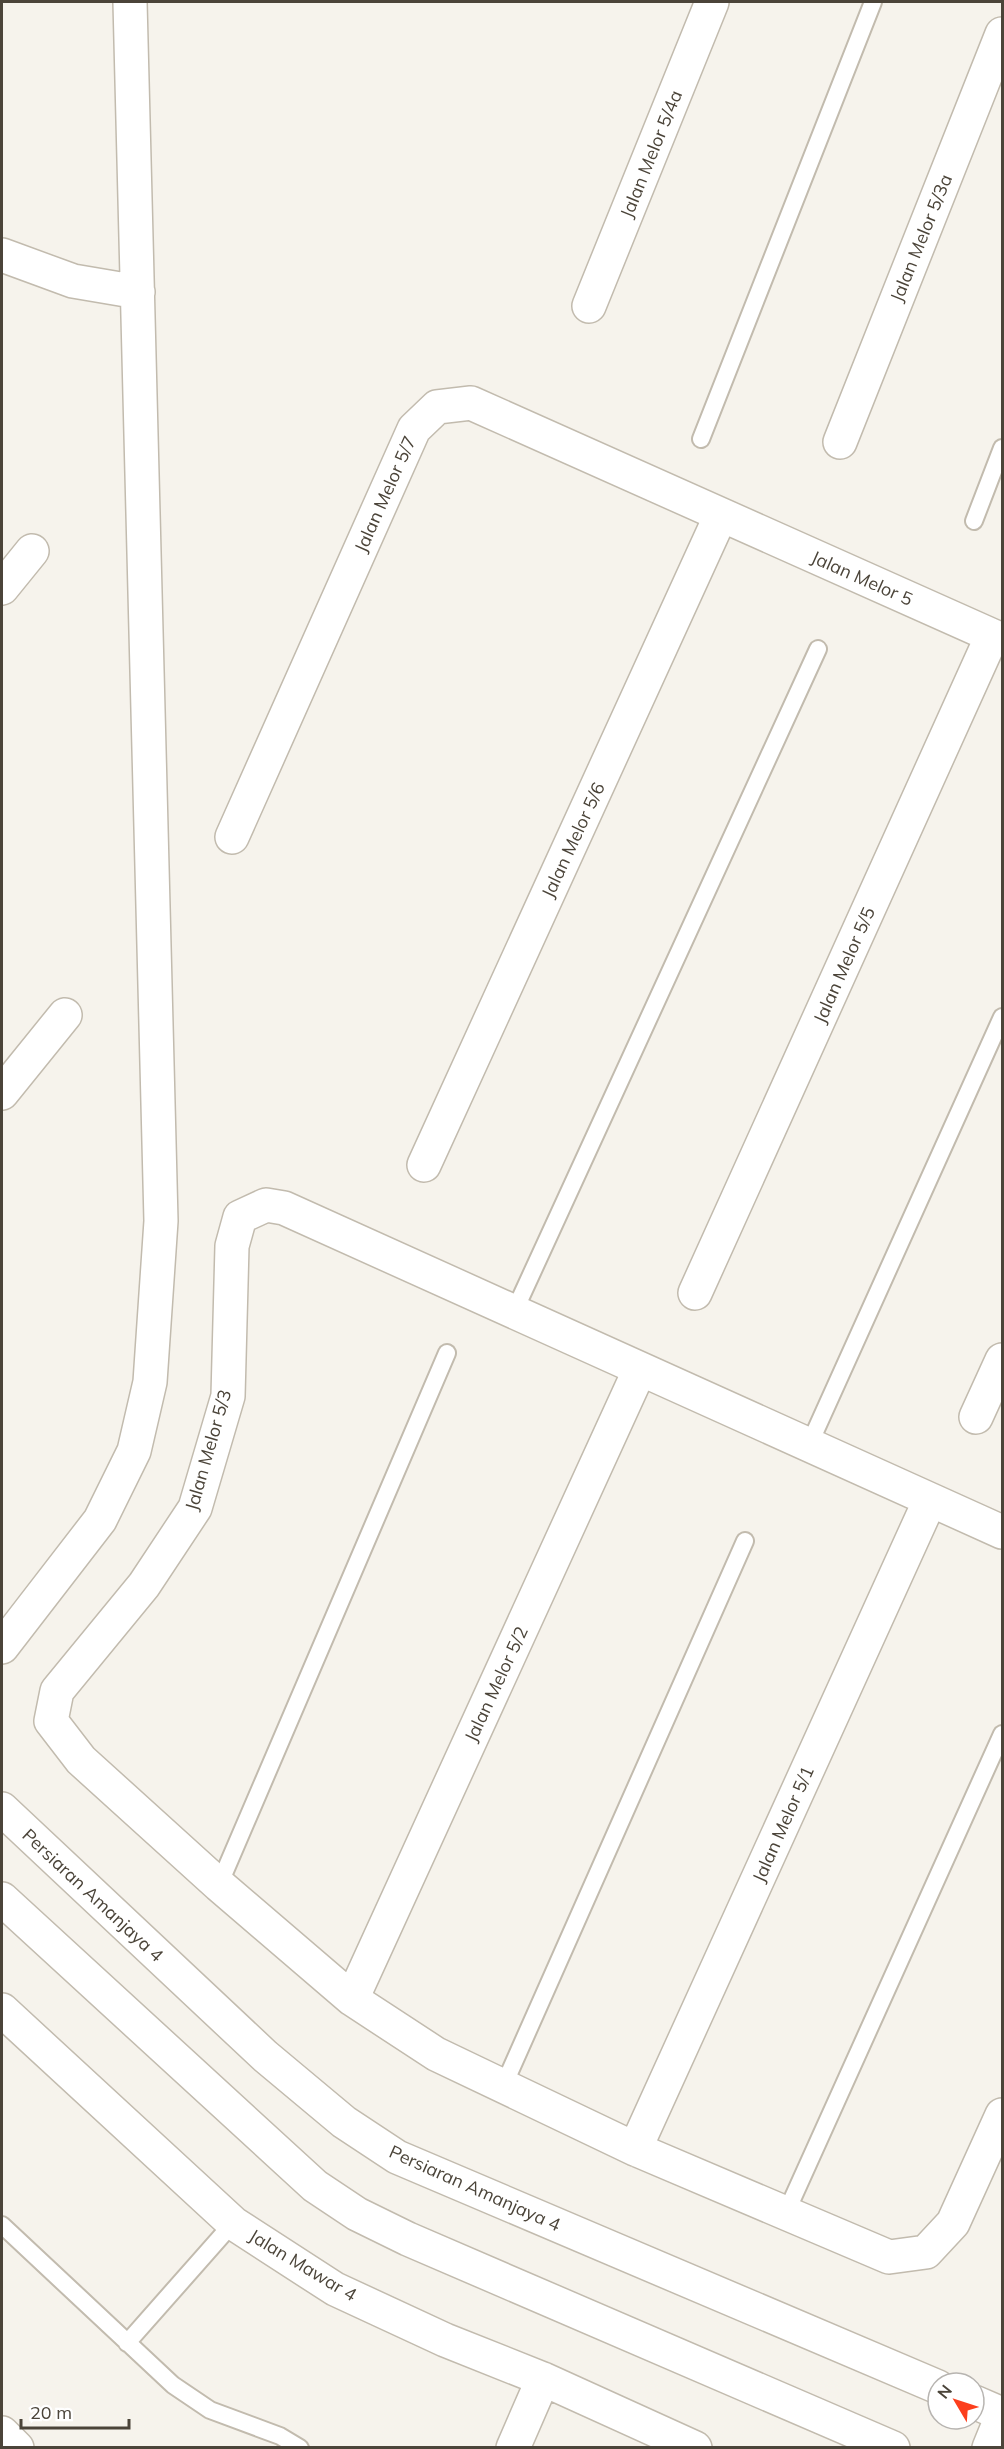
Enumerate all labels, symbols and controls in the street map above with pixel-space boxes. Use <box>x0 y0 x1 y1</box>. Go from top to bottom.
street label: Jalan Melor 5/4a <box>615 87 687 221</box>
street label: Jalan Melor 5/3a <box>885 171 957 305</box>
street label: Jalan Melor 5/7 <box>349 432 421 556</box>
street label: Jalan Melor 5 <box>808 545 917 611</box>
street label: Jalan Melor 5/6 <box>536 779 610 901</box>
street label: Jalan Melor 5/5 <box>808 903 880 1027</box>
street label: Jalan Melor 5/3 <box>180 1387 236 1513</box>
street label: Jalan Melor 5/2 <box>459 1623 533 1745</box>
street label: Jalan Melor 5/1 <box>747 1762 819 1886</box>
street label: Persiaran Amanjaya 4 <box>17 1823 169 1967</box>
street label: Persiaran Amanjaya 4 <box>386 2140 564 2236</box>
street label: Jalan Mawar 4 <box>245 2224 361 2306</box>
north arrow <box>926 2371 986 2431</box>
text: N <box>933 2381 956 2403</box>
scale bar <box>21 2392 129 2430</box>
text: 20 m <box>30 2401 72 2424</box>

